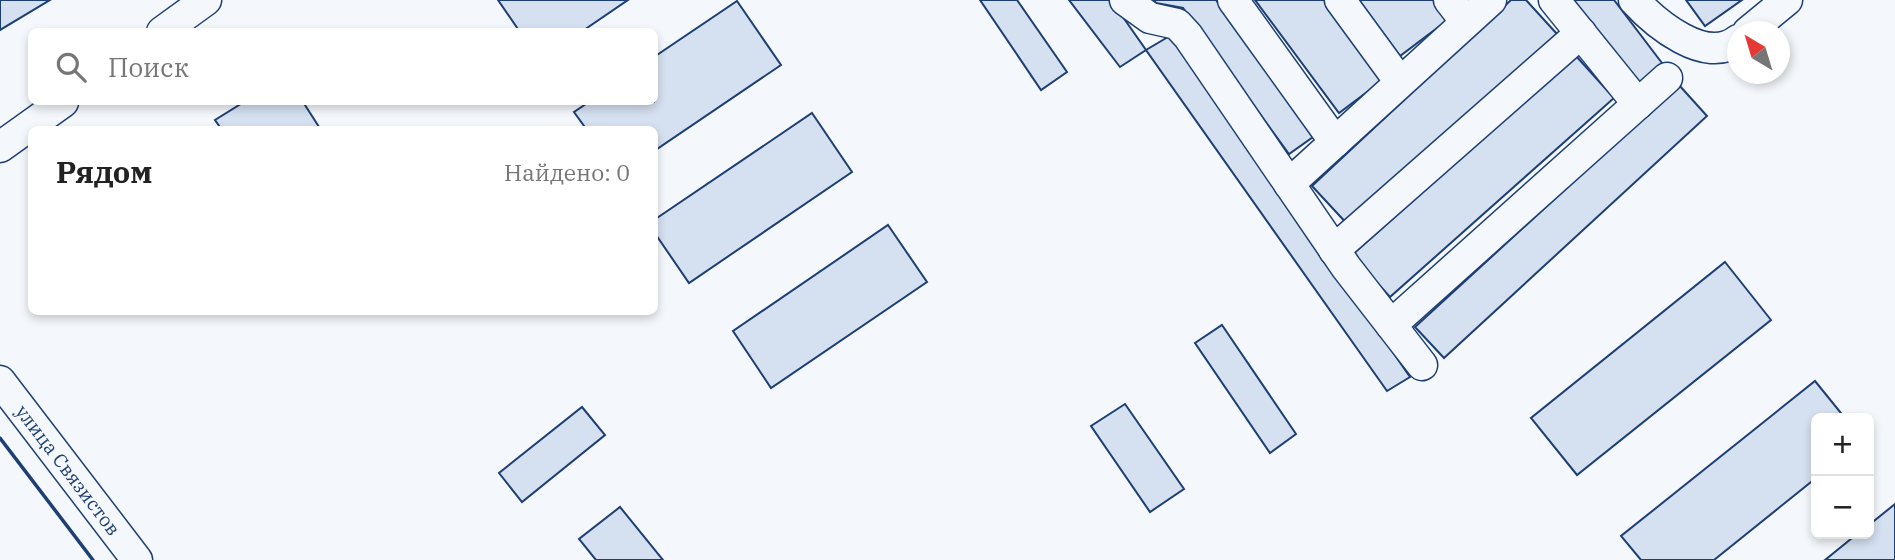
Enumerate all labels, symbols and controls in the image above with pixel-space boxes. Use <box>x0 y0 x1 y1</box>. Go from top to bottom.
north arrow <box>1727 21 1790 84</box>
search box <box>28 28 658 105</box>
icon: search <box>52 48 90 86</box>
text: Поиск <box>108 50 189 84</box>
text: Рядом <box>56 152 152 191</box>
text: Найдено: 0 <box>504 157 630 187</box>
street label: улица Связистов <box>11 400 126 540</box>
map controls <box>1811 413 1874 539</box>
button: + <box>1811 413 1874 476</box>
button: − <box>1811 476 1874 539</box>

